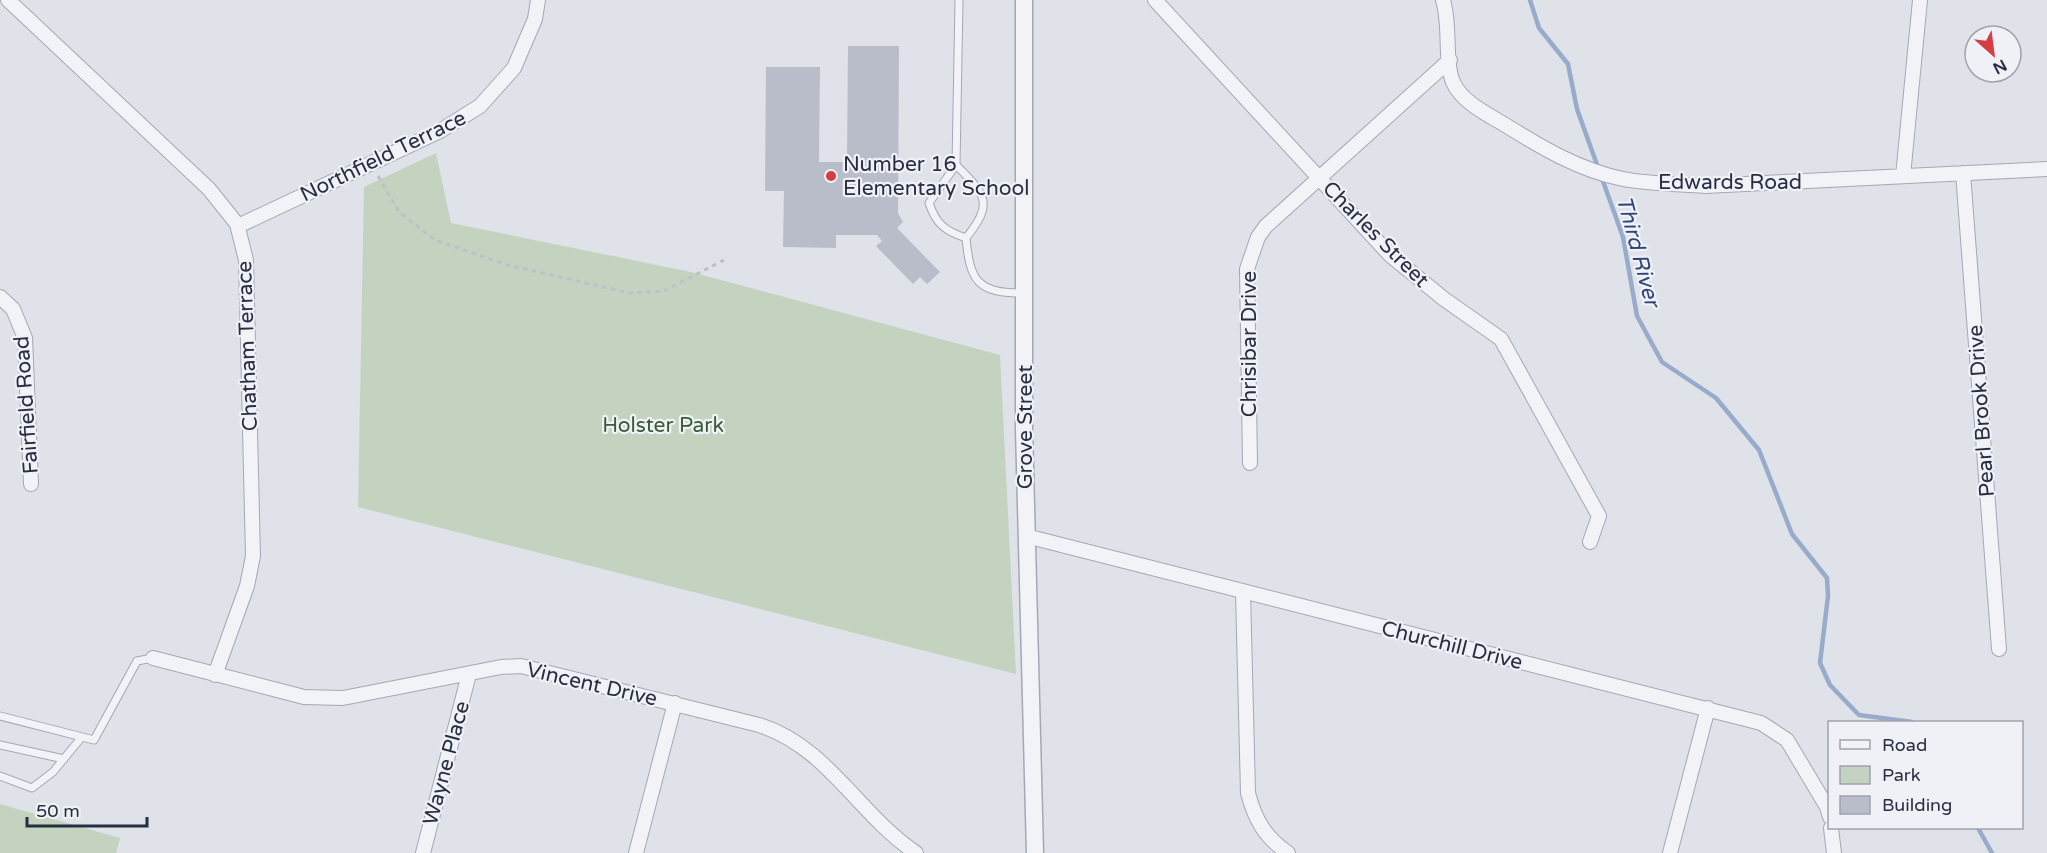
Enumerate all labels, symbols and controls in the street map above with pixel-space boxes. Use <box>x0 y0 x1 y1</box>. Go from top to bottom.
north arrow <box>1963 24 2023 84</box>
text: N <box>1989 55 2010 78</box>
street label: Northfield Terrace <box>296 105 470 207</box>
place label: Number 16 Elementary School <box>843 152 1030 201</box>
marker: Number 16 Elementary School <box>824 169 838 183</box>
street label: Edwards Road <box>1658 170 1802 195</box>
street label: Charles Street <box>1317 176 1434 293</box>
water label: Third River <box>1611 193 1666 312</box>
street label: Chatham Terrace <box>232 260 263 432</box>
street label: Chrisibar Drive <box>1237 271 1262 417</box>
street label: Pearl Brook Drive <box>1963 324 2000 498</box>
street label: Fairfield Road <box>9 335 44 475</box>
street label: Grove Street <box>1013 365 1038 489</box>
park label: Holster Park <box>602 413 724 438</box>
street label: Churchill Drive <box>1379 616 1525 675</box>
street label: Vincent Drive <box>524 657 660 712</box>
street label: Wayne Place <box>418 698 475 828</box>
legend <box>1828 721 2023 829</box>
text: Road <box>1882 734 1927 756</box>
text: Park <box>1882 764 1921 786</box>
scale bar <box>27 790 147 828</box>
text: Building <box>1882 794 1952 816</box>
text: 50 m <box>36 800 80 822</box>

